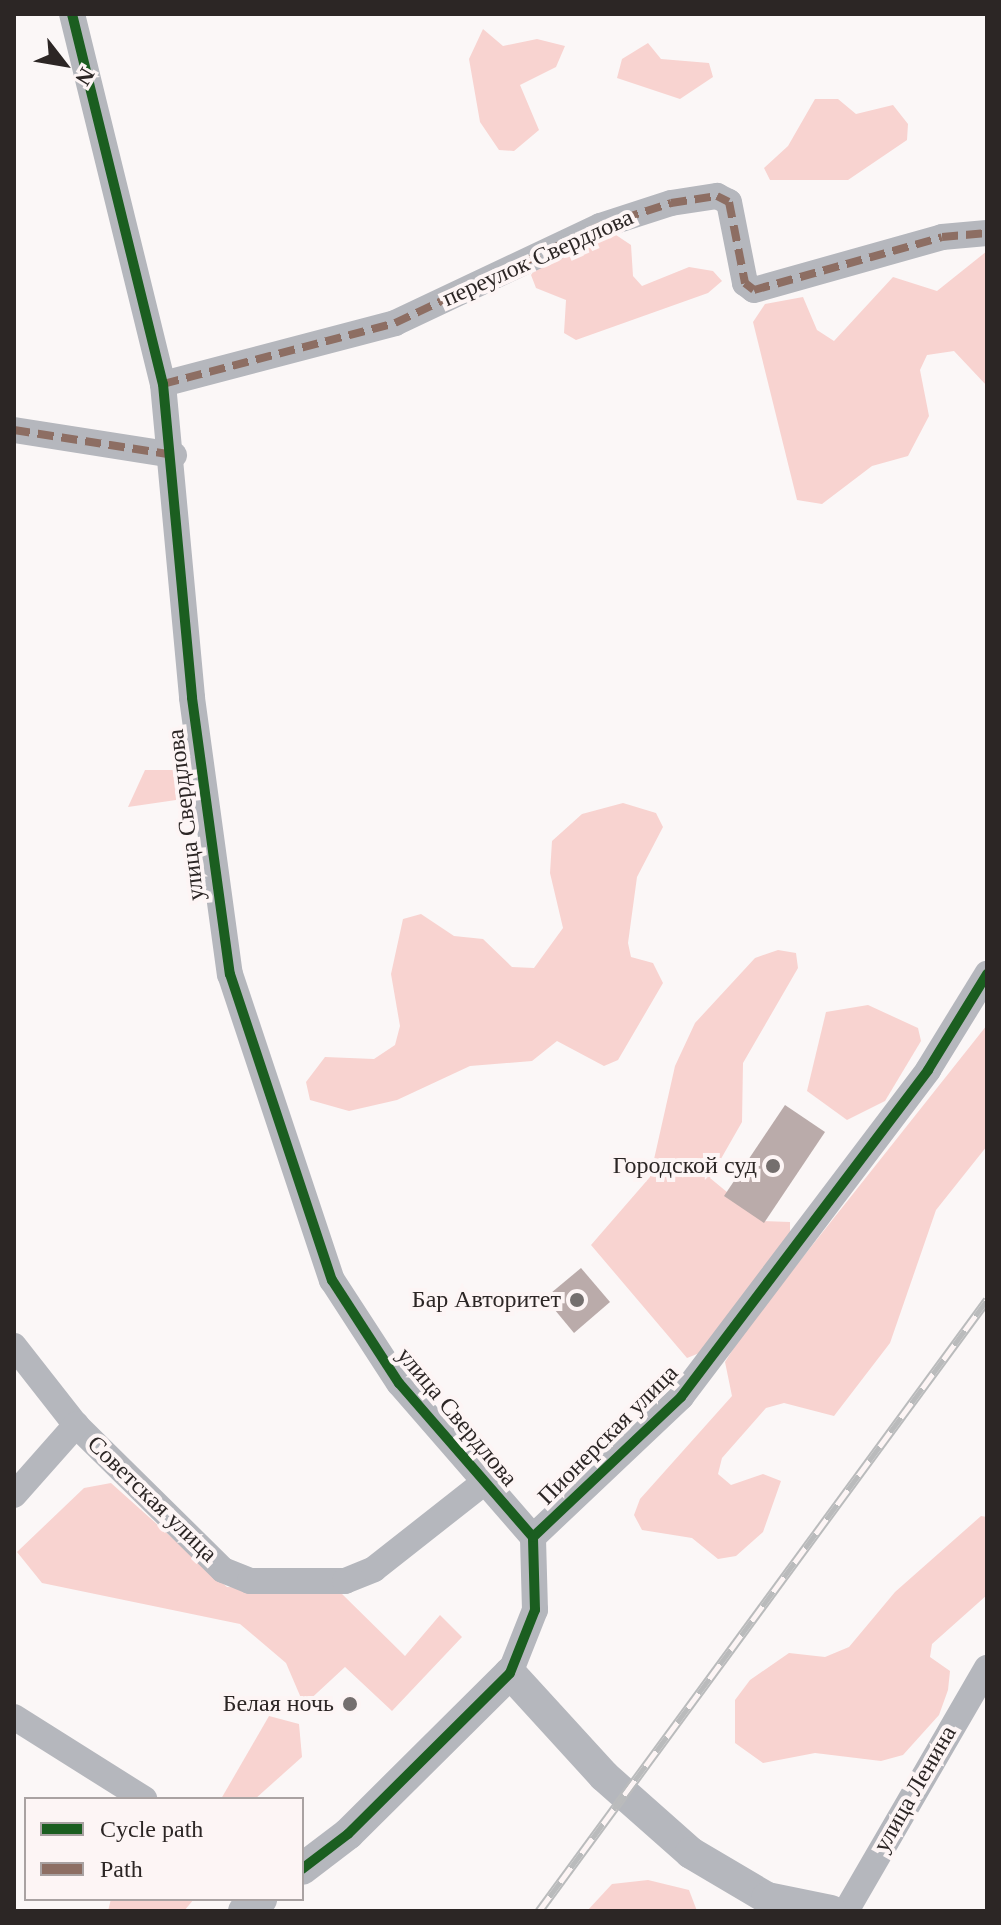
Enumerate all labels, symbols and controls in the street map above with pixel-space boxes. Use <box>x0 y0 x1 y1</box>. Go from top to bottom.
north arrow <box>24 24 104 104</box>
text: N <box>70 63 100 90</box>
street label: переулок Свердлова <box>438 203 638 313</box>
street label: улица Свердлова <box>161 728 211 902</box>
place label: Городской суд <box>613 1152 757 1180</box>
marker: Городской суд <box>764 1157 782 1175</box>
place label: Бар Авторитет <box>412 1286 561 1314</box>
marker: Бар Авторитет <box>568 1291 586 1309</box>
street label: улица Свердлова <box>390 1342 524 1492</box>
street label: Пионерская улица <box>532 1359 684 1511</box>
street label: Советская улица <box>81 1430 223 1568</box>
place label: Белая ночь <box>223 1690 334 1718</box>
marker: Белая ночь <box>341 1695 359 1713</box>
street label: улица Ленина <box>867 1721 963 1857</box>
legend <box>24 1797 304 1901</box>
text: Cycle path <box>100 1816 203 1842</box>
text: Path <box>100 1856 143 1882</box>

